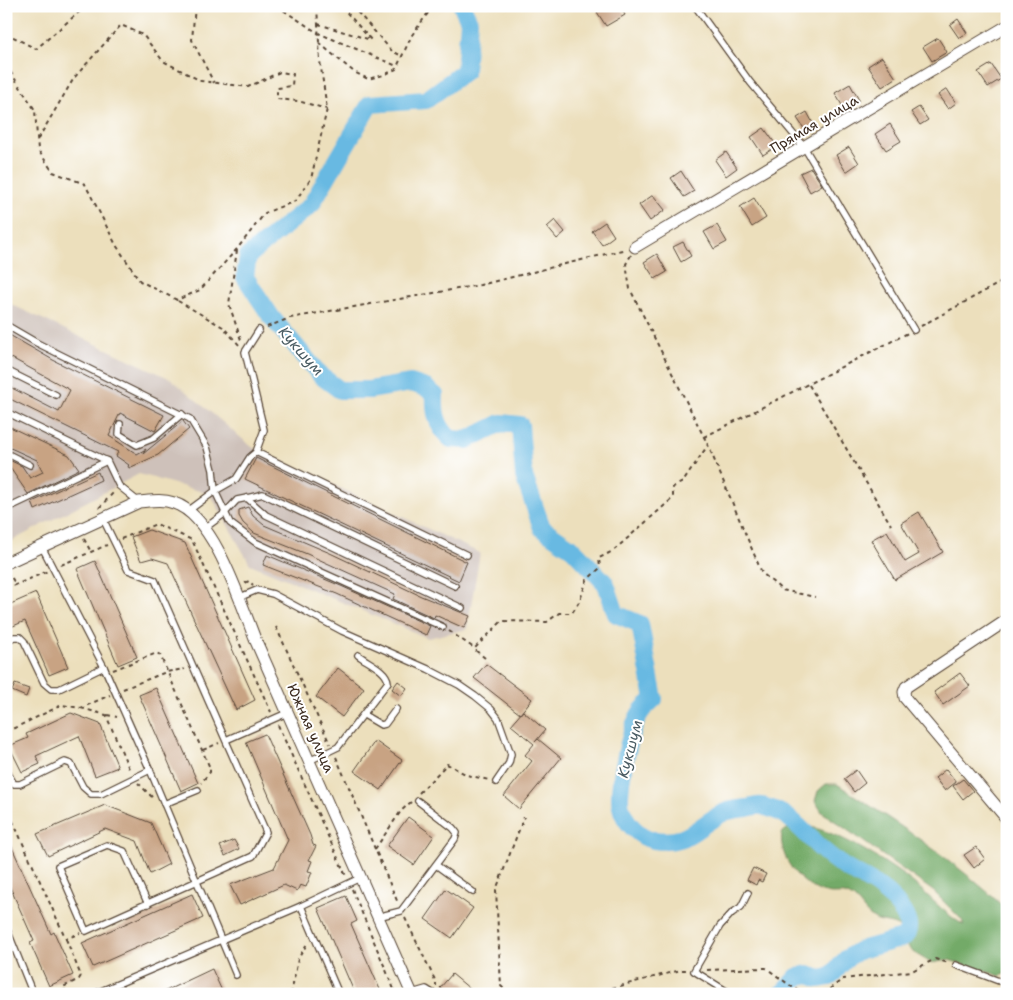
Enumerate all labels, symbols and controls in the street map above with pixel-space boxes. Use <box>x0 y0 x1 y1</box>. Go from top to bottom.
street label: Прямая улица <box>767 91 861 157</box>
water label: Кукшум <box>274 322 328 380</box>
street label: Южная улица <box>283 681 339 775</box>
water label: Кукшум <box>613 718 647 780</box>

